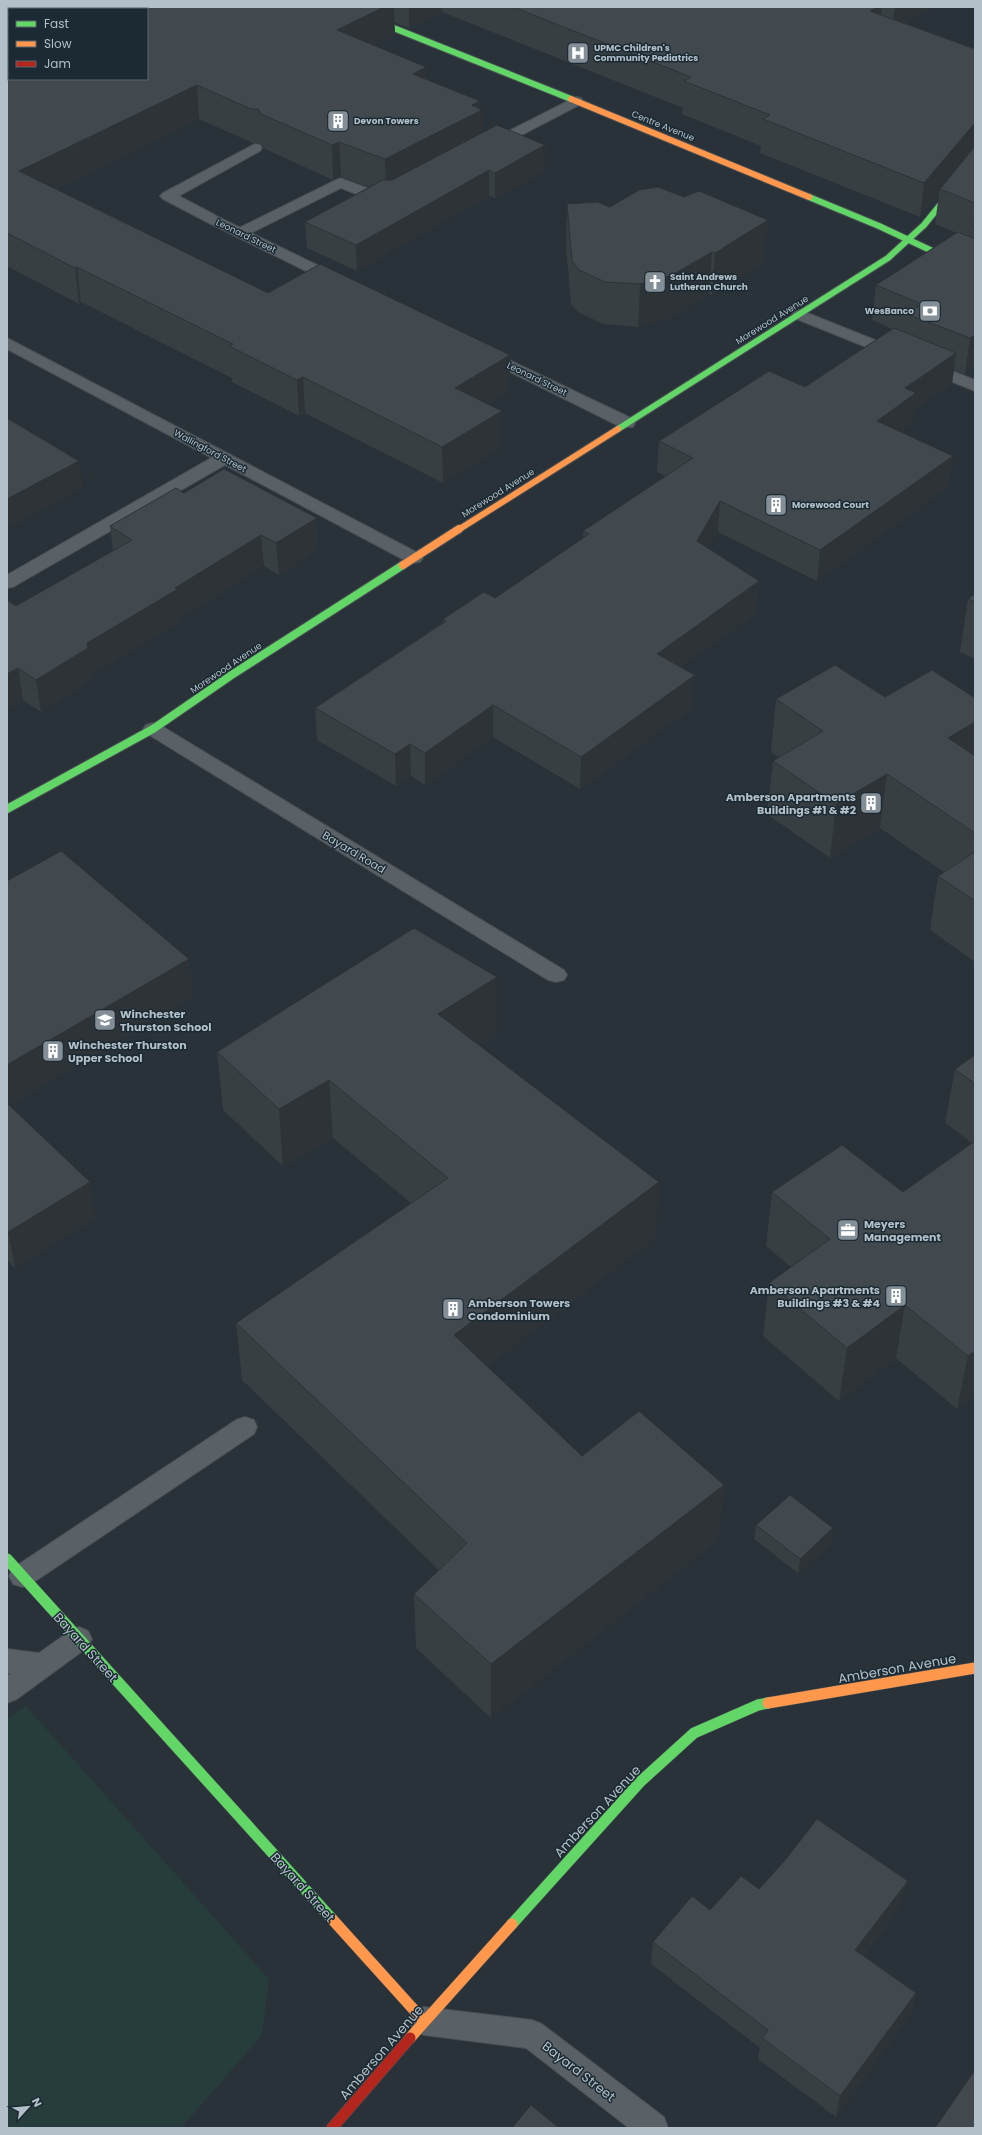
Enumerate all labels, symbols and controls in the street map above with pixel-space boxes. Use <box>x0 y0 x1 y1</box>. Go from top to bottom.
legend <box>8 8 148 80</box>
text: Fast <box>44 15 69 32</box>
text: Slow <box>44 35 72 52</box>
hospital icon: UPMC Children's Community Pediatrics <box>565 40 591 66</box>
place label: UPMC Children's Community Pediatrics <box>594 42 698 64</box>
text: Jam <box>44 55 71 72</box>
building icon: Devon Towers <box>325 108 351 134</box>
street label: Centre Avenue <box>630 108 697 144</box>
place label: Devon Towers <box>354 115 419 127</box>
street label: Leonard Street <box>214 216 278 256</box>
church icon: Saint Andrews Lutheran Church <box>642 269 668 295</box>
place label: Saint Andrews Lutheran Church <box>670 271 748 293</box>
street label: Morewood Avenue <box>733 293 811 347</box>
bank icon: WesBanco <box>917 298 943 324</box>
place label: WesBanco <box>865 305 914 317</box>
street label: Leonard Street <box>505 359 569 399</box>
street label: Wallingford Street <box>172 427 248 475</box>
street label: Morewood Avenue <box>459 466 537 520</box>
building icon: Morewood Court <box>763 492 789 518</box>
place label: Morewood Court <box>792 499 869 511</box>
street label: Morewood Avenue <box>188 639 264 696</box>
place label: Amberson Apartments Buildings #1 & #2 <box>726 789 856 818</box>
building icon: Amberson Apartments Buildings #1 & #2 <box>858 790 884 816</box>
street label: Bayard Road <box>319 827 389 877</box>
place label: Winchester Thurston School <box>120 1006 212 1035</box>
school or university icon: Winchester Thurston School <box>92 1007 118 1033</box>
place label: Winchester Thurston Upper School <box>68 1037 187 1066</box>
building icon: Winchester Thurston Upper School <box>40 1038 66 1064</box>
place label: Meyers Management <box>864 1216 942 1245</box>
office icon: Meyers Management <box>835 1217 861 1243</box>
place label: Amberson Apartments Buildings #3 & #4 <box>750 1282 881 1311</box>
building icon: Amberson Apartments Buildings #3 & #4 <box>883 1283 909 1309</box>
place label: Amberson Towers Condominium <box>468 1295 570 1324</box>
building icon: Amberson Towers Condominium <box>440 1296 466 1322</box>
street label: Bayard Street <box>49 1608 122 1687</box>
street label: Amberson Avenue <box>837 1649 958 1688</box>
street label: Amberson Avenue <box>550 1761 645 1862</box>
street label: Bayard Street <box>266 1848 339 1927</box>
street label: Amberson Avenue <box>335 2001 428 2104</box>
street label: Bayard Street <box>538 2037 619 2106</box>
north arrow <box>8 2087 48 2127</box>
text: N <box>28 2095 46 2110</box>

